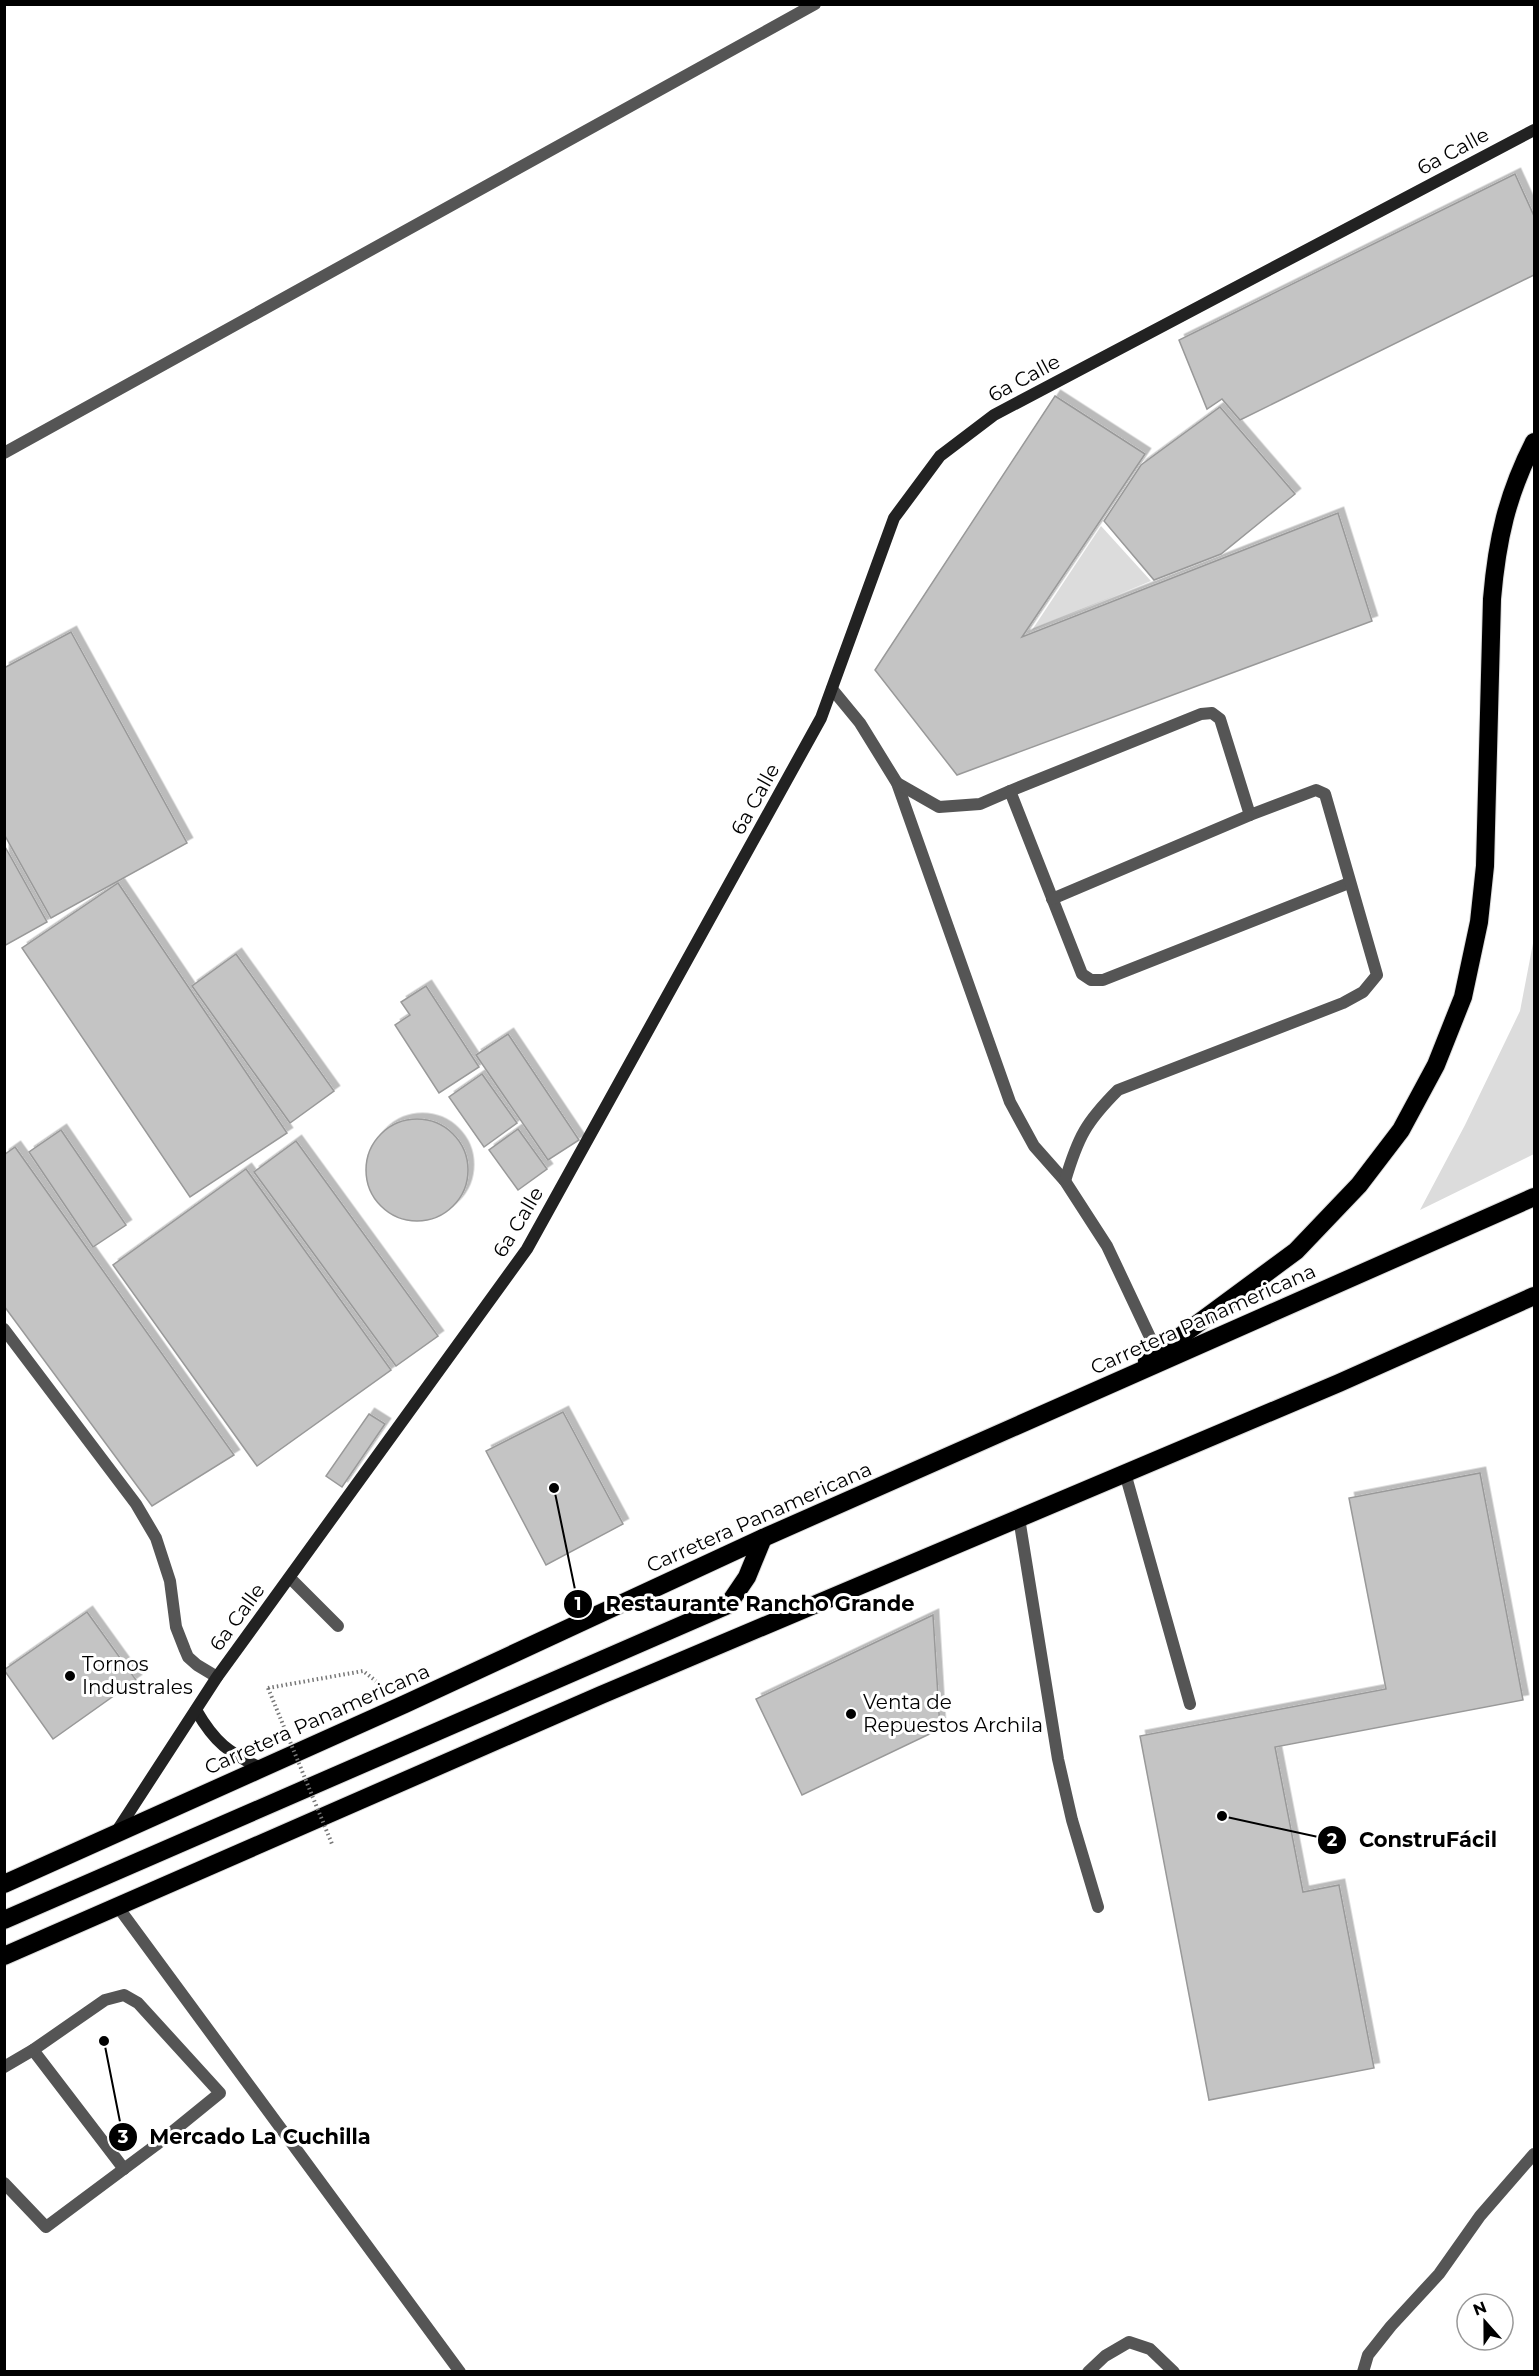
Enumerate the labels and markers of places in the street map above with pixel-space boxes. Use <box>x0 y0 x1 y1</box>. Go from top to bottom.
callout: Restaurante Rancho Grande <box>563 1584 926 1623</box>
place label: Tornos Industrales <box>82 1652 193 1699</box>
marker: Tornos Industrales <box>63 1669 77 1683</box>
place label: Venta de Repuestos Archila <box>863 1690 1043 1737</box>
marker: Venta de Repuestos Archila <box>844 1707 858 1721</box>
callout: ConstruFácil <box>1317 1820 1509 1859</box>
callout: Mercado La Cuchilla <box>108 2117 383 2156</box>

